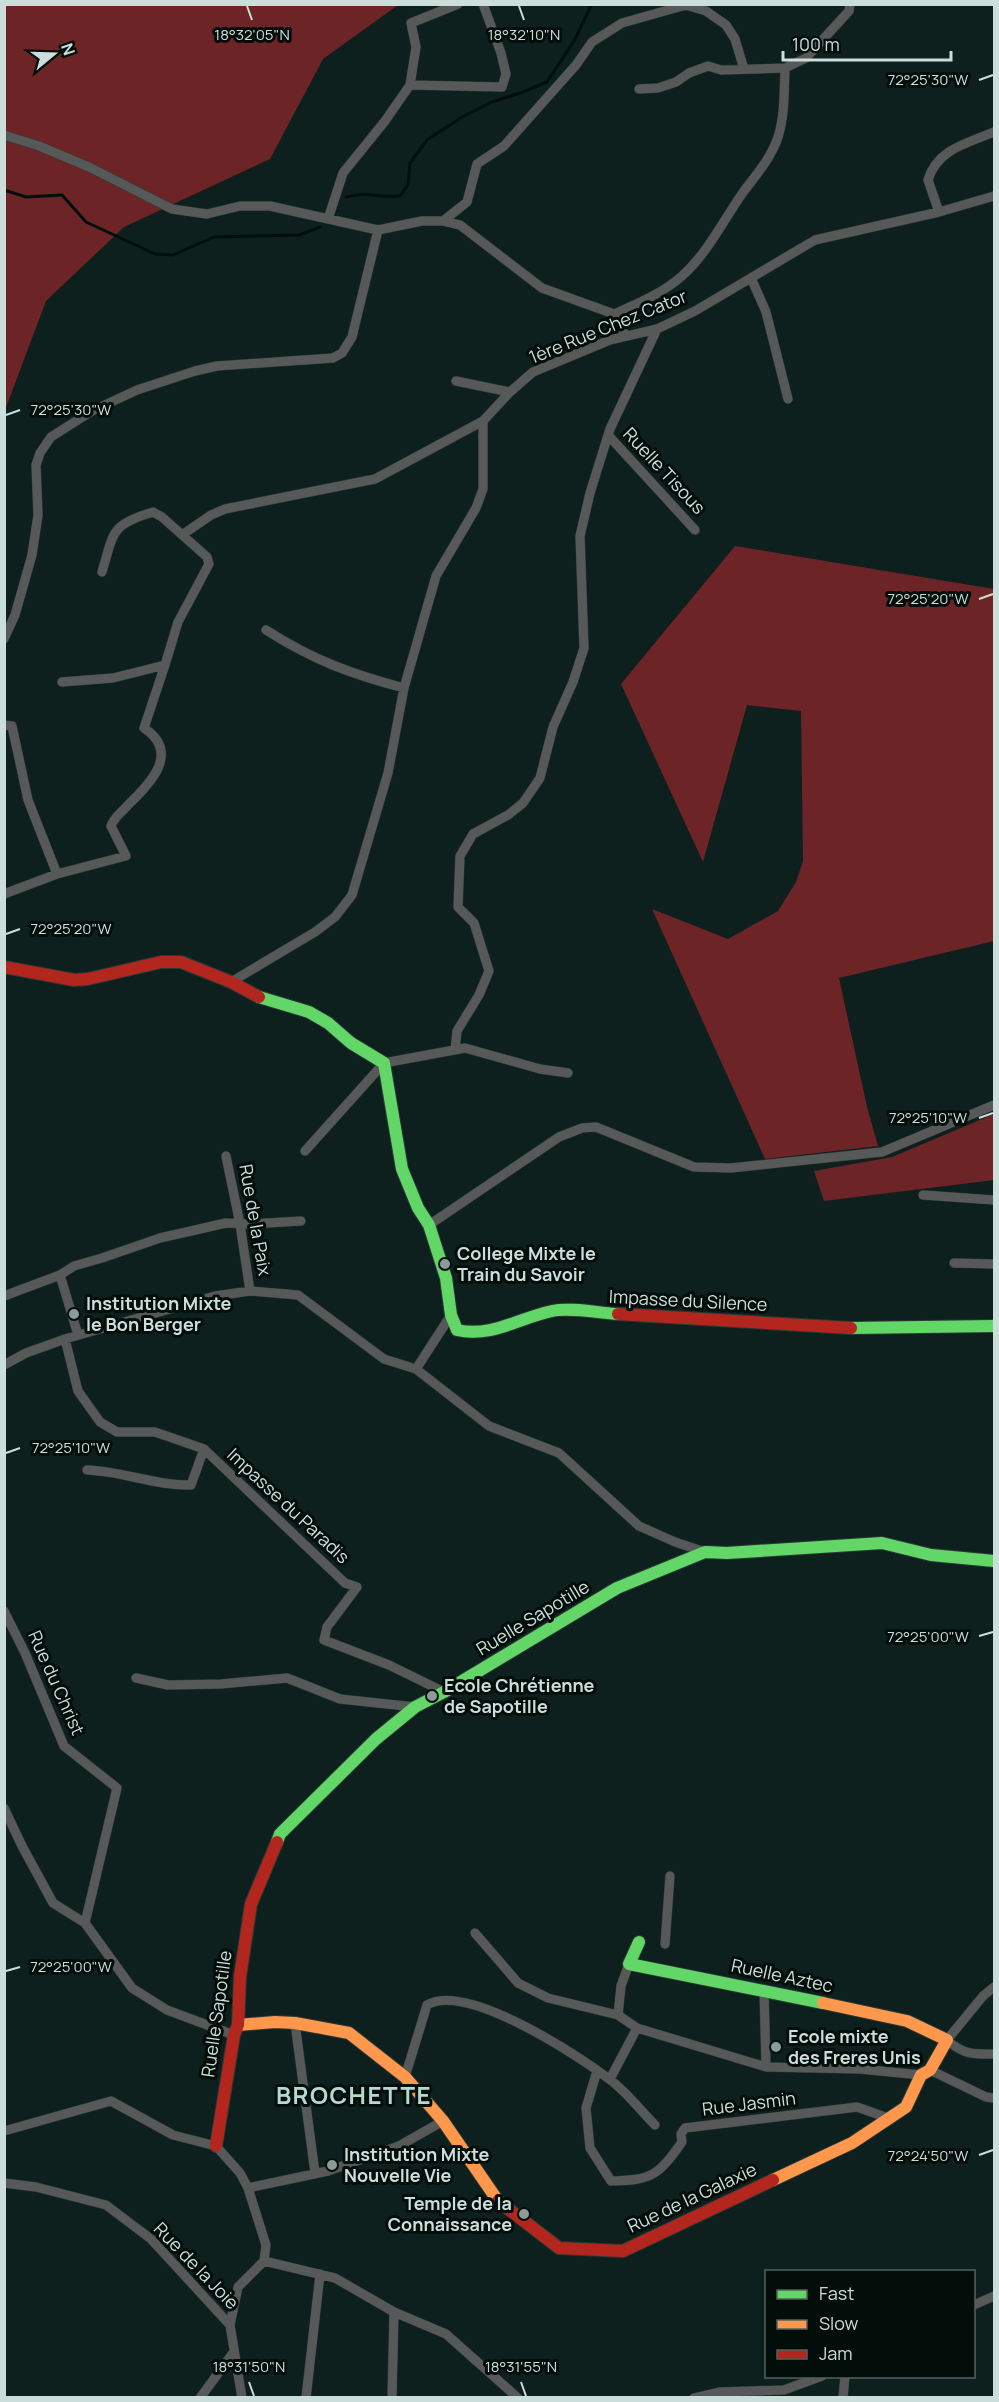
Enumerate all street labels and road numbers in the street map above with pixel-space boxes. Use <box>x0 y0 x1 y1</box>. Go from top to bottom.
street label: 1ère Rue Chez Cator <box>525 283 691 369</box>
street label: Ruelle Tisous <box>618 422 711 519</box>
street label: Rue de la Paix <box>234 1162 278 1278</box>
street label: Impasse du Silence <box>608 1284 768 1316</box>
street label: Impasse du Paradis <box>222 1442 355 1568</box>
street label: Ruelle Sapotille <box>472 1574 593 1660</box>
street label: Rue du Christ <box>23 1627 91 1739</box>
street label: Ruelle Sapotille <box>195 1949 237 2079</box>
street label: Ruelle Aztec <box>729 1953 835 1998</box>
street label: Rue Jasmin <box>701 2085 797 2121</box>
street label: Rue de la Galaxie <box>623 2157 760 2238</box>
street label: Rue de la Joie <box>149 2217 244 2314</box>

